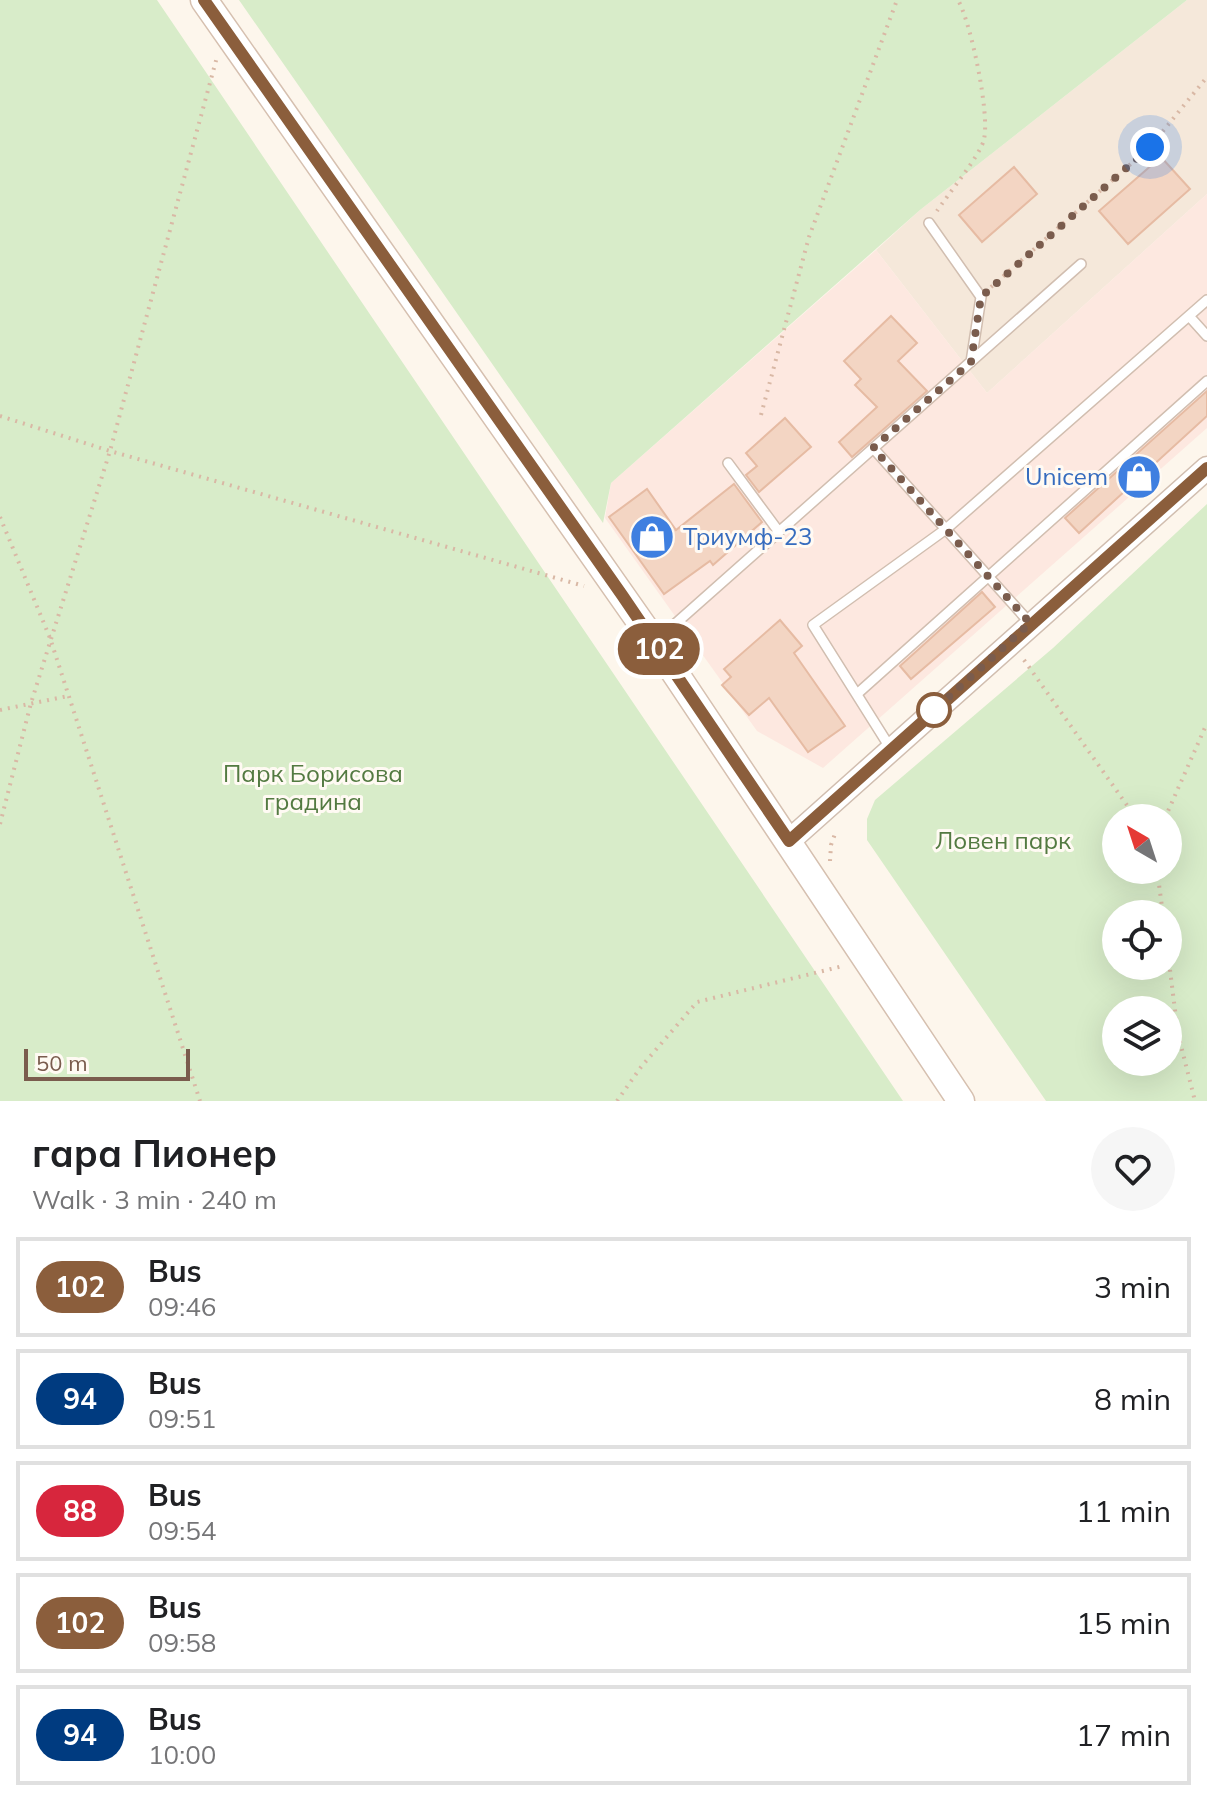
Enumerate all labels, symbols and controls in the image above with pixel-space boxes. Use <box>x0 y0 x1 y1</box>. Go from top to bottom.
your location <box>1130 127 1170 167</box>
shop icon: Unicem <box>1115 453 1163 501</box>
place label: Unicem <box>1025 461 1108 491</box>
shop icon: Триумф-23 <box>628 513 676 561</box>
place label: Триумф-23 <box>683 521 812 551</box>
line badge: 102 <box>613 623 705 675</box>
text: 102 <box>634 631 684 666</box>
unlabelled marker <box>917 693 951 727</box>
park label: Парк Борисова градина <box>223 758 403 816</box>
north arrow <box>1102 804 1182 884</box>
map controls <box>1102 804 1182 1076</box>
park label: Ловен парк <box>935 825 1071 855</box>
button: locate <box>1102 900 1182 980</box>
button: layers <box>1102 996 1182 1076</box>
scale bar <box>24 1045 190 1081</box>
text: 50 m <box>36 1049 87 1077</box>
button: heart <box>1091 1127 1175 1211</box>
text: гара Пионер <box>32 1129 277 1177</box>
text: Walk · 3 min · 240 m <box>32 1183 277 1216</box>
text: Bus <box>148 1252 202 1290</box>
text: 3 min <box>1094 1268 1171 1306</box>
text: 102 <box>55 1269 105 1304</box>
text: 09:46 <box>148 1290 216 1323</box>
text: Bus <box>148 1364 202 1402</box>
text: 8 min <box>1094 1380 1171 1418</box>
text: 94 <box>63 1381 97 1416</box>
text: 09:51 <box>148 1402 216 1435</box>
text: Bus <box>148 1476 202 1514</box>
text: 11 min <box>1076 1492 1171 1530</box>
text: 88 <box>63 1493 97 1528</box>
text: 09:54 <box>148 1514 216 1547</box>
text: Bus <box>148 1588 202 1626</box>
text: 15 min <box>1076 1604 1171 1642</box>
text: 102 <box>55 1605 105 1640</box>
text: 09:58 <box>148 1626 216 1659</box>
text: Bus <box>148 1700 202 1738</box>
text: 17 min <box>1076 1716 1171 1754</box>
text: 94 <box>63 1717 97 1752</box>
text: 10:00 <box>148 1738 216 1771</box>

